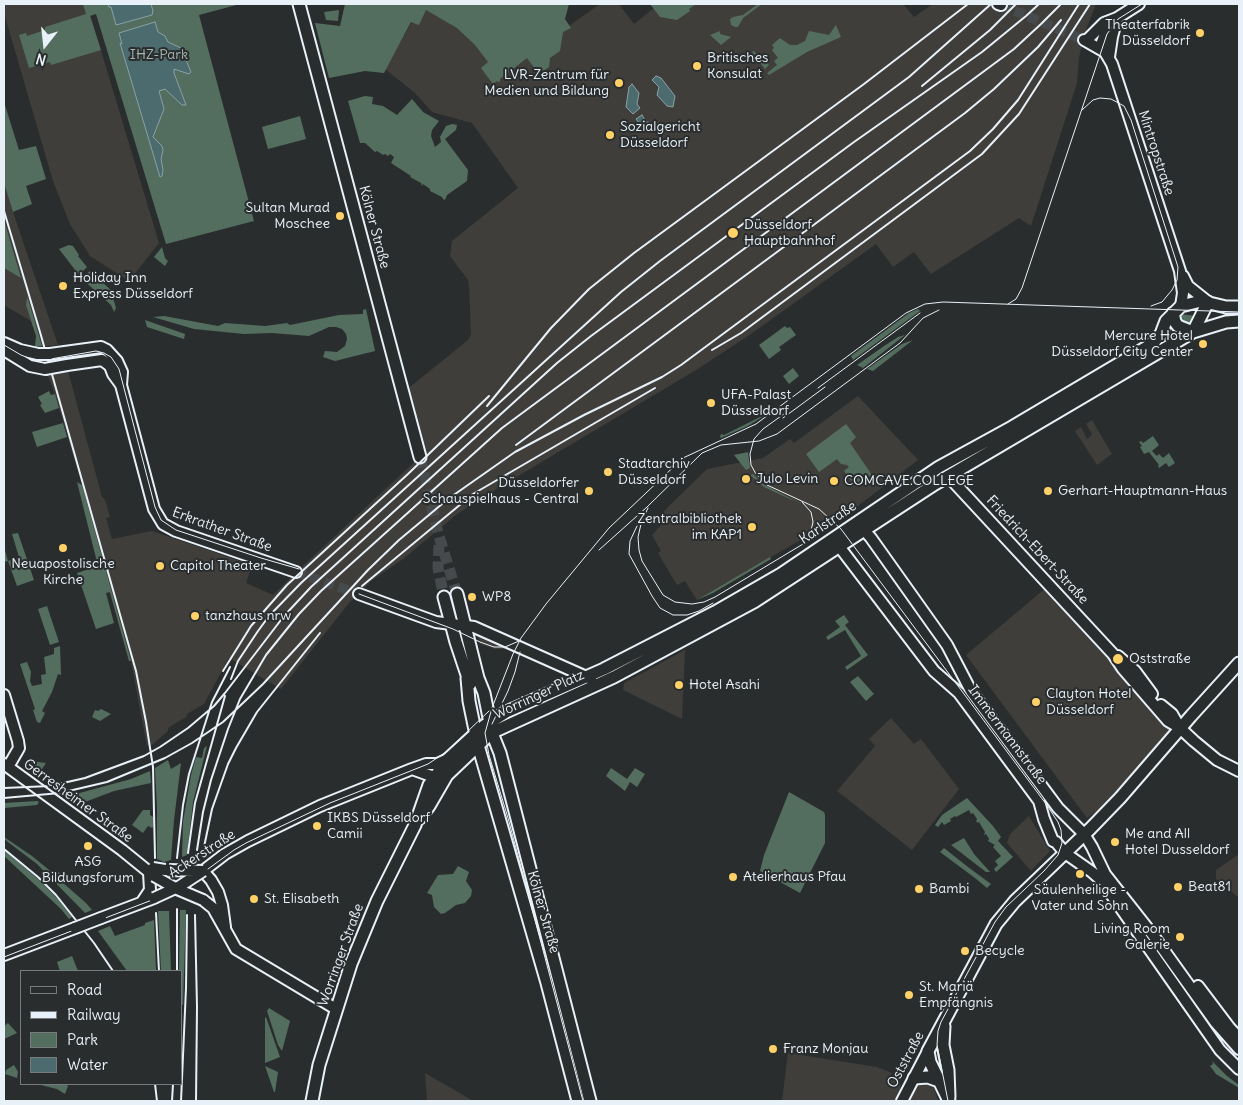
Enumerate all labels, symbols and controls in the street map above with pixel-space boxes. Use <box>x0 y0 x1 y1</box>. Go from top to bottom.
place label: Theaterfabrik Düsseldorf <box>1105 17 1190 49</box>
north arrow <box>20 20 70 70</box>
marker: Theaterfabrik Düsseldorf <box>1194 27 1206 39</box>
park label: IHZ-Park <box>130 47 188 63</box>
text: N <box>34 49 48 69</box>
place label: Britisches Konsulat <box>707 50 768 82</box>
marker: Britisches Konsulat <box>691 60 703 72</box>
place label: LVR-Zentrum für Medien und Bildung <box>484 67 609 100</box>
marker: LVR-Zentrum für Medien und Bildung <box>613 77 625 89</box>
street label: Mintropstraße <box>1134 108 1178 198</box>
place label: Sozialgericht Düsseldorf <box>620 119 700 152</box>
marker: Sozialgericht Düsseldorf <box>604 129 616 141</box>
street label: Kölner Straße <box>355 184 393 270</box>
place label: Sultan Murad Moschee <box>246 200 330 232</box>
marker: Sultan Murad Moschee <box>334 210 346 222</box>
place label: Düsseldorf Hauptbahnhof <box>744 217 835 250</box>
marker: Düsseldorf Hauptbahnhof <box>726 226 740 240</box>
place label: Holiday Inn Express Düsseldorf <box>73 270 193 302</box>
marker: Holiday Inn Express Düsseldorf <box>57 280 69 292</box>
place label: Mercure Hotel Düsseldorf City Center <box>1051 328 1193 361</box>
marker: Mercure Hotel Düsseldorf City Center <box>1197 338 1209 350</box>
place label: UFA-Palast Düsseldorf <box>721 387 791 420</box>
marker: UFA-Palast Düsseldorf <box>705 397 717 409</box>
place label: Stadtarchiv Düsseldorf <box>618 456 690 488</box>
marker: Stadtarchiv Düsseldorf <box>602 466 614 478</box>
place label: Julo Levin <box>756 471 818 487</box>
marker: Julo Levin <box>740 473 752 485</box>
place label: COMCAVE.COLLEGE <box>844 473 974 489</box>
place label: Düsseldorfer Schauspielhaus - Central <box>423 475 579 508</box>
marker: COMCAVE.COLLEGE <box>828 475 840 487</box>
place label: Gerhart-Hauptmann-Haus <box>1058 483 1227 499</box>
marker: Düsseldorfer Schauspielhaus - Central <box>583 485 595 497</box>
marker: Gerhart-Hauptmann-Haus <box>1042 485 1054 497</box>
street label: Friedrich-Ebert-Straße <box>982 492 1092 608</box>
street label: Karlstraße <box>796 498 860 548</box>
street label: Erkrather Straße <box>170 504 274 556</box>
place label: Zentralbibliothek im KAP1 <box>638 511 742 544</box>
marker: Zentralbibliothek im KAP1 <box>746 521 758 533</box>
marker: Neuapostolische Kirche <box>57 542 69 554</box>
place label: Neuapostolische Kirche <box>11 556 115 588</box>
place label: Capitol Theater <box>170 558 266 574</box>
marker: Capitol Theater <box>154 560 166 572</box>
place label: WP8 <box>482 589 511 605</box>
marker: WP8 <box>466 591 478 603</box>
place label: tanzhaus nrw <box>205 608 291 624</box>
marker: tanzhaus nrw <box>189 610 201 622</box>
place label: Oststraße <box>1129 651 1191 667</box>
marker: Oststraße <box>1111 652 1125 666</box>
street label: Worringer Platz <box>491 667 587 723</box>
place label: Hotel Asahi <box>689 677 760 693</box>
marker: Hotel Asahi <box>673 679 685 691</box>
street label: Immermannstraße <box>964 682 1050 788</box>
place label: Clayton Hotel Düsseldorf <box>1046 686 1131 719</box>
marker: Clayton Hotel Düsseldorf <box>1030 696 1042 708</box>
street label: Gerresheimer Straße <box>20 756 136 846</box>
place label: IKBS Düsseldorf Camii <box>327 810 430 842</box>
marker: IKBS Düsseldorf Camii <box>311 820 323 832</box>
street label: Ackerstraße <box>165 826 239 882</box>
place label: Me and All Hotel Dusseldorf <box>1125 826 1229 859</box>
marker: Me and All Hotel Dusseldorf <box>1109 836 1121 848</box>
marker: ASG Bildungsforum <box>82 840 94 852</box>
place label: ASG Bildungsforum <box>42 854 134 886</box>
marker: Säulenheilige - Vater und Sohn <box>1074 868 1086 880</box>
street label: Kölner Straße <box>523 869 563 955</box>
place label: Atelierhaus Pfau <box>743 869 846 885</box>
marker: Atelierhaus Pfau <box>727 871 739 883</box>
place label: Beat81 <box>1188 879 1231 895</box>
place label: Bambi <box>929 881 969 897</box>
marker: Beat81 <box>1172 881 1184 893</box>
place label: Säulenheilige - Vater und Sohn <box>1031 882 1129 914</box>
marker: Bambi <box>913 883 925 895</box>
place label: St. Elisabeth <box>264 891 339 907</box>
marker: St. Elisabeth <box>248 893 260 905</box>
street label: Worringer Straße <box>315 901 367 1009</box>
place label: Living Room Galerie <box>1093 921 1170 954</box>
marker: Living Room Galerie <box>1174 931 1186 943</box>
place label: Becycle <box>975 943 1025 959</box>
marker: Becycle <box>959 945 971 957</box>
legend <box>20 970 182 1085</box>
place label: St. Mariä Empfängnis <box>919 979 993 1012</box>
text: Road <box>67 980 102 999</box>
marker: St. Mariä Empfängnis <box>903 989 915 1001</box>
text: Railway <box>67 1005 121 1024</box>
street label: Oststraße <box>884 1029 928 1091</box>
text: Park <box>67 1030 98 1049</box>
place label: Franz Monjau <box>783 1041 868 1057</box>
marker: Franz Monjau <box>767 1043 779 1055</box>
text: Water <box>67 1055 108 1074</box>

